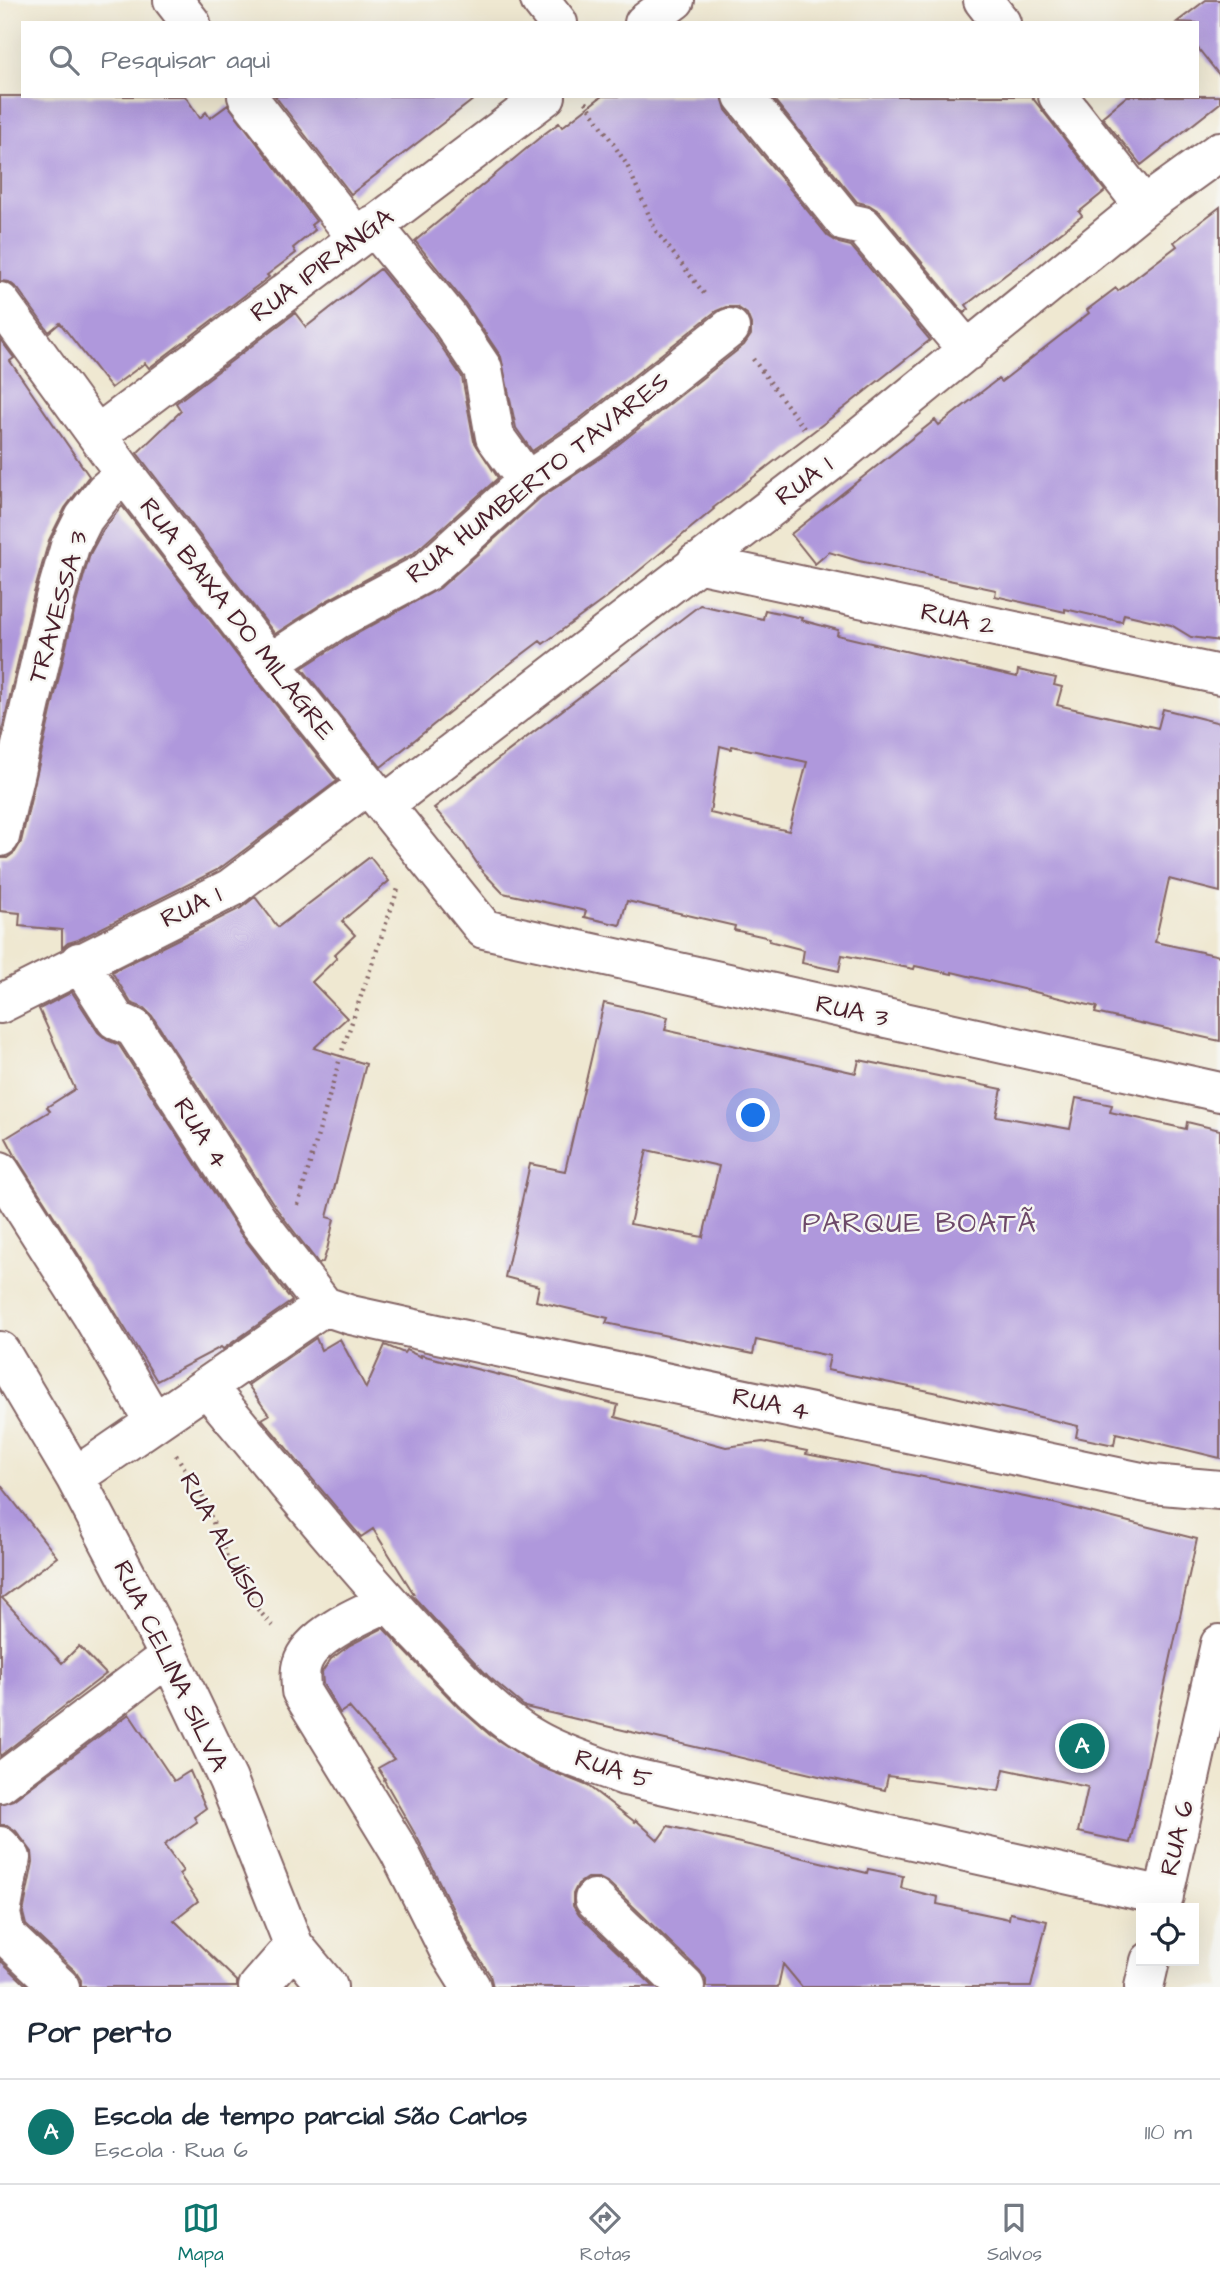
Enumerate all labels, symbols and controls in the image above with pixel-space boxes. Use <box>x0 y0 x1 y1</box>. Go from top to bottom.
search box <box>21 21 1199 98</box>
icon: search <box>45 41 83 79</box>
text: Pesquisar aqui <box>101 42 270 78</box>
street label: RUA IPIRANGA <box>243 199 401 331</box>
street label: RUA HUMBERTO TAVARES <box>399 364 677 592</box>
street label: RUA 1 <box>768 448 840 514</box>
street label: RUA BAIXA DO MILAGRE <box>131 490 343 748</box>
street label: TRAVESSA 3 <box>19 527 97 687</box>
street label: RUA 2 <box>918 594 999 644</box>
street label: RUA 1 <box>155 877 227 937</box>
street label: RUA 3 <box>812 986 892 1036</box>
street label: RUA 4 <box>165 1091 237 1176</box>
your location <box>736 1098 770 1132</box>
district label: PARQUE BOATÃ <box>802 1204 1038 1243</box>
street label: RUA 4 <box>729 1378 813 1430</box>
street label: RUA ALUÍSIO <box>171 1466 275 1616</box>
street label: RUA CELINA SILVA <box>104 1554 238 1778</box>
pin: A <box>1059 1720 1105 1772</box>
street label: RUA 5 <box>570 1740 656 1798</box>
street label: RUA 6 <box>1151 1797 1203 1879</box>
map controls <box>1136 1903 1199 1966</box>
button: locate <box>1136 1903 1199 1966</box>
text: Por perto <box>28 2012 171 2054</box>
text: Escola de tempo parcial São Carlos <box>95 2098 527 2134</box>
text: A <box>44 2116 58 2148</box>
text: 110 m <box>1144 2116 1192 2148</box>
text: Escola · Rua 6 <box>95 2134 248 2166</box>
tab: Mapa <box>178 2199 224 2268</box>
tab: Rotas <box>580 2199 631 2268</box>
tab: Salvos <box>987 2199 1042 2268</box>

